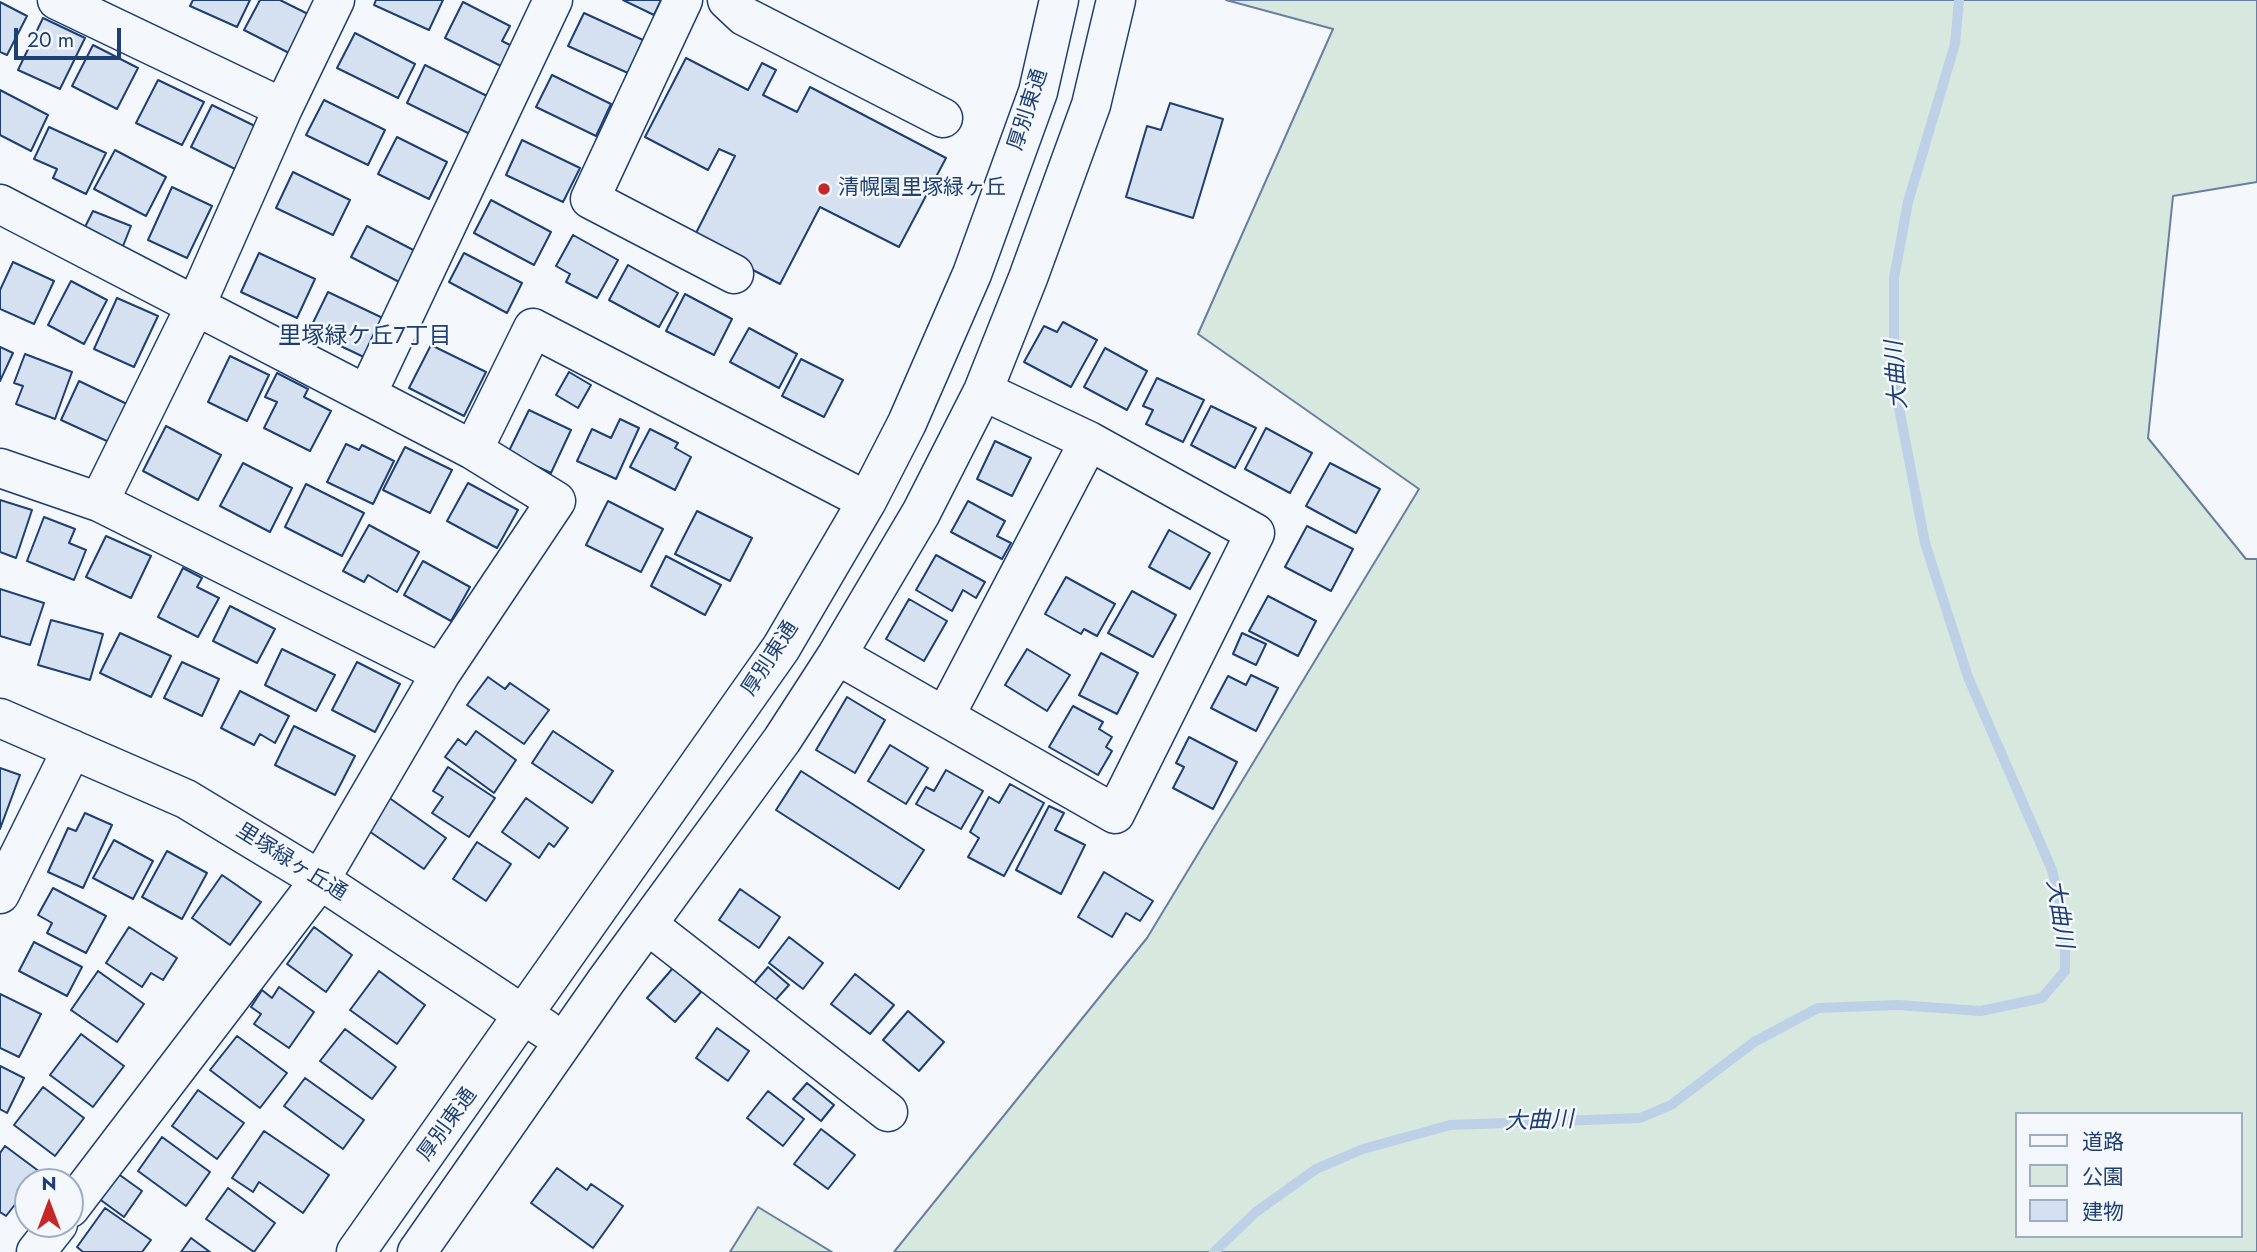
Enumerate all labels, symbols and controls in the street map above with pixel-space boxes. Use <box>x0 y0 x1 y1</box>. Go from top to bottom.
scale bar <box>18 14 124 58</box>
text: 20 m <box>27 25 74 55</box>
street label: 厚別東通 <box>1004 66 1054 154</box>
place label: 清幌園里塚緑ヶ丘 <box>838 176 1006 202</box>
marker: 清幌園里塚緑ヶ丘 <box>816 181 832 197</box>
district label: 里塚緑ケ丘7丁目 <box>278 323 452 351</box>
water label: 大曲川 <box>1882 340 1914 410</box>
street label: 厚別東通 <box>738 617 804 701</box>
street label: 里塚緑ヶ丘通 <box>231 819 351 907</box>
water label: 大曲川 <box>2039 878 2077 950</box>
street label: 厚別東通 <box>413 1084 483 1166</box>
water label: 大曲川 <box>1504 1107 1574 1137</box>
legend <box>2016 1112 2243 1238</box>
text: 道路 <box>2082 1127 2124 1157</box>
text: 公園 <box>2082 1162 2124 1192</box>
north arrow <box>14 1168 84 1238</box>
text: N <box>41 1170 57 1197</box>
text: 建物 <box>2082 1197 2124 1227</box>

